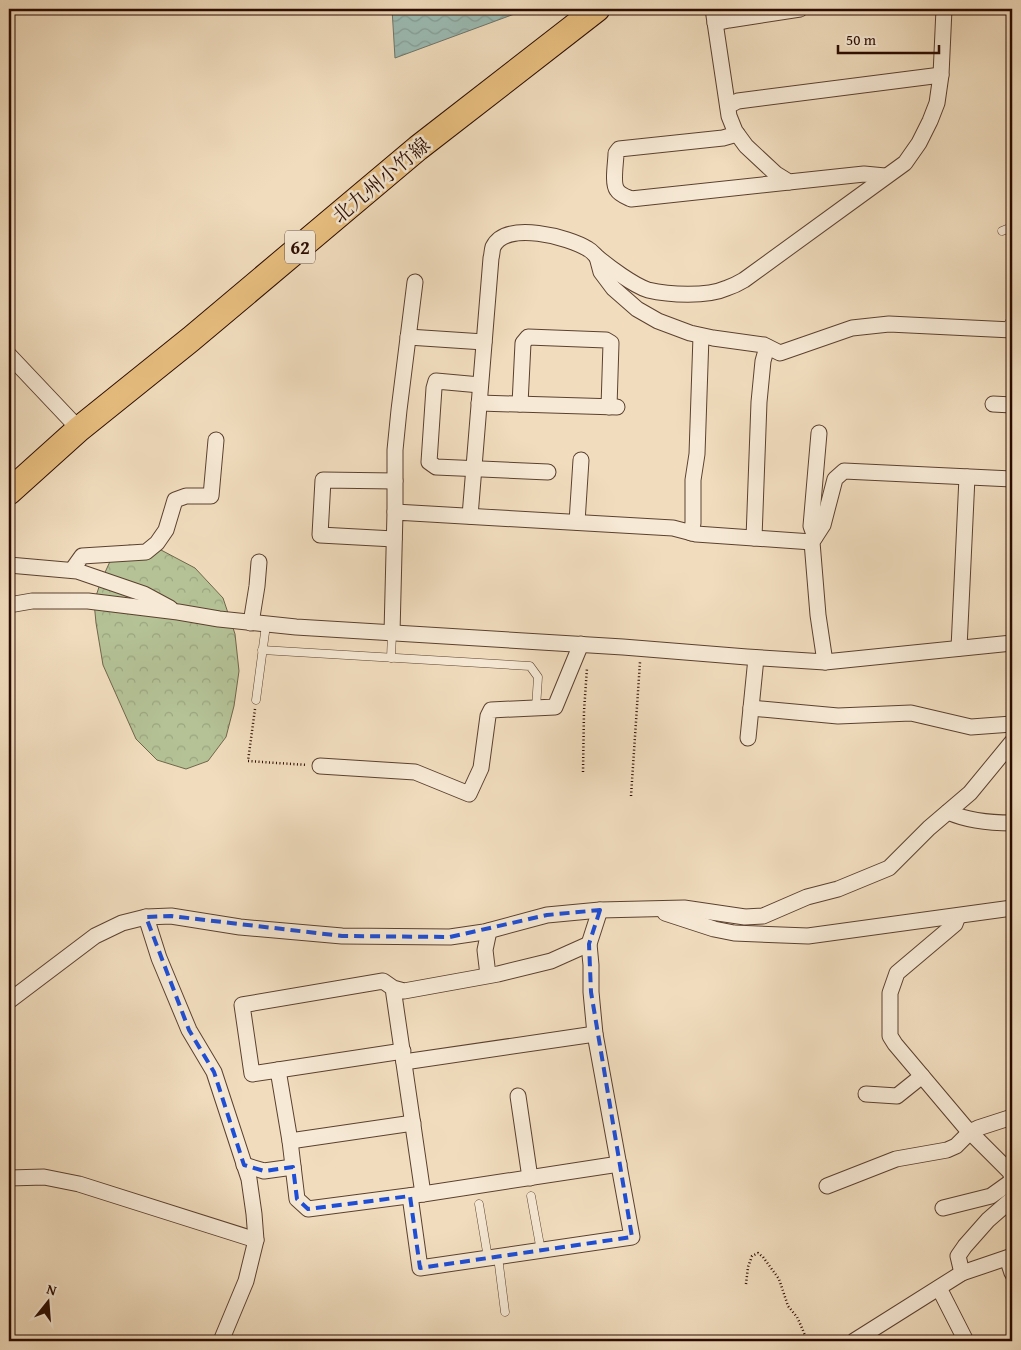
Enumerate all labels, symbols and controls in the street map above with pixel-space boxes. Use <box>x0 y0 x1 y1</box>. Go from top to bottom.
scale bar <box>838 22 940 54</box>
text: 50 m <box>846 29 877 50</box>
street label: 北九州小竹線 <box>325 130 436 229</box>
road number: 62 <box>285 230 315 264</box>
north arrow <box>22 1278 72 1328</box>
text: N <box>44 1279 60 1301</box>

